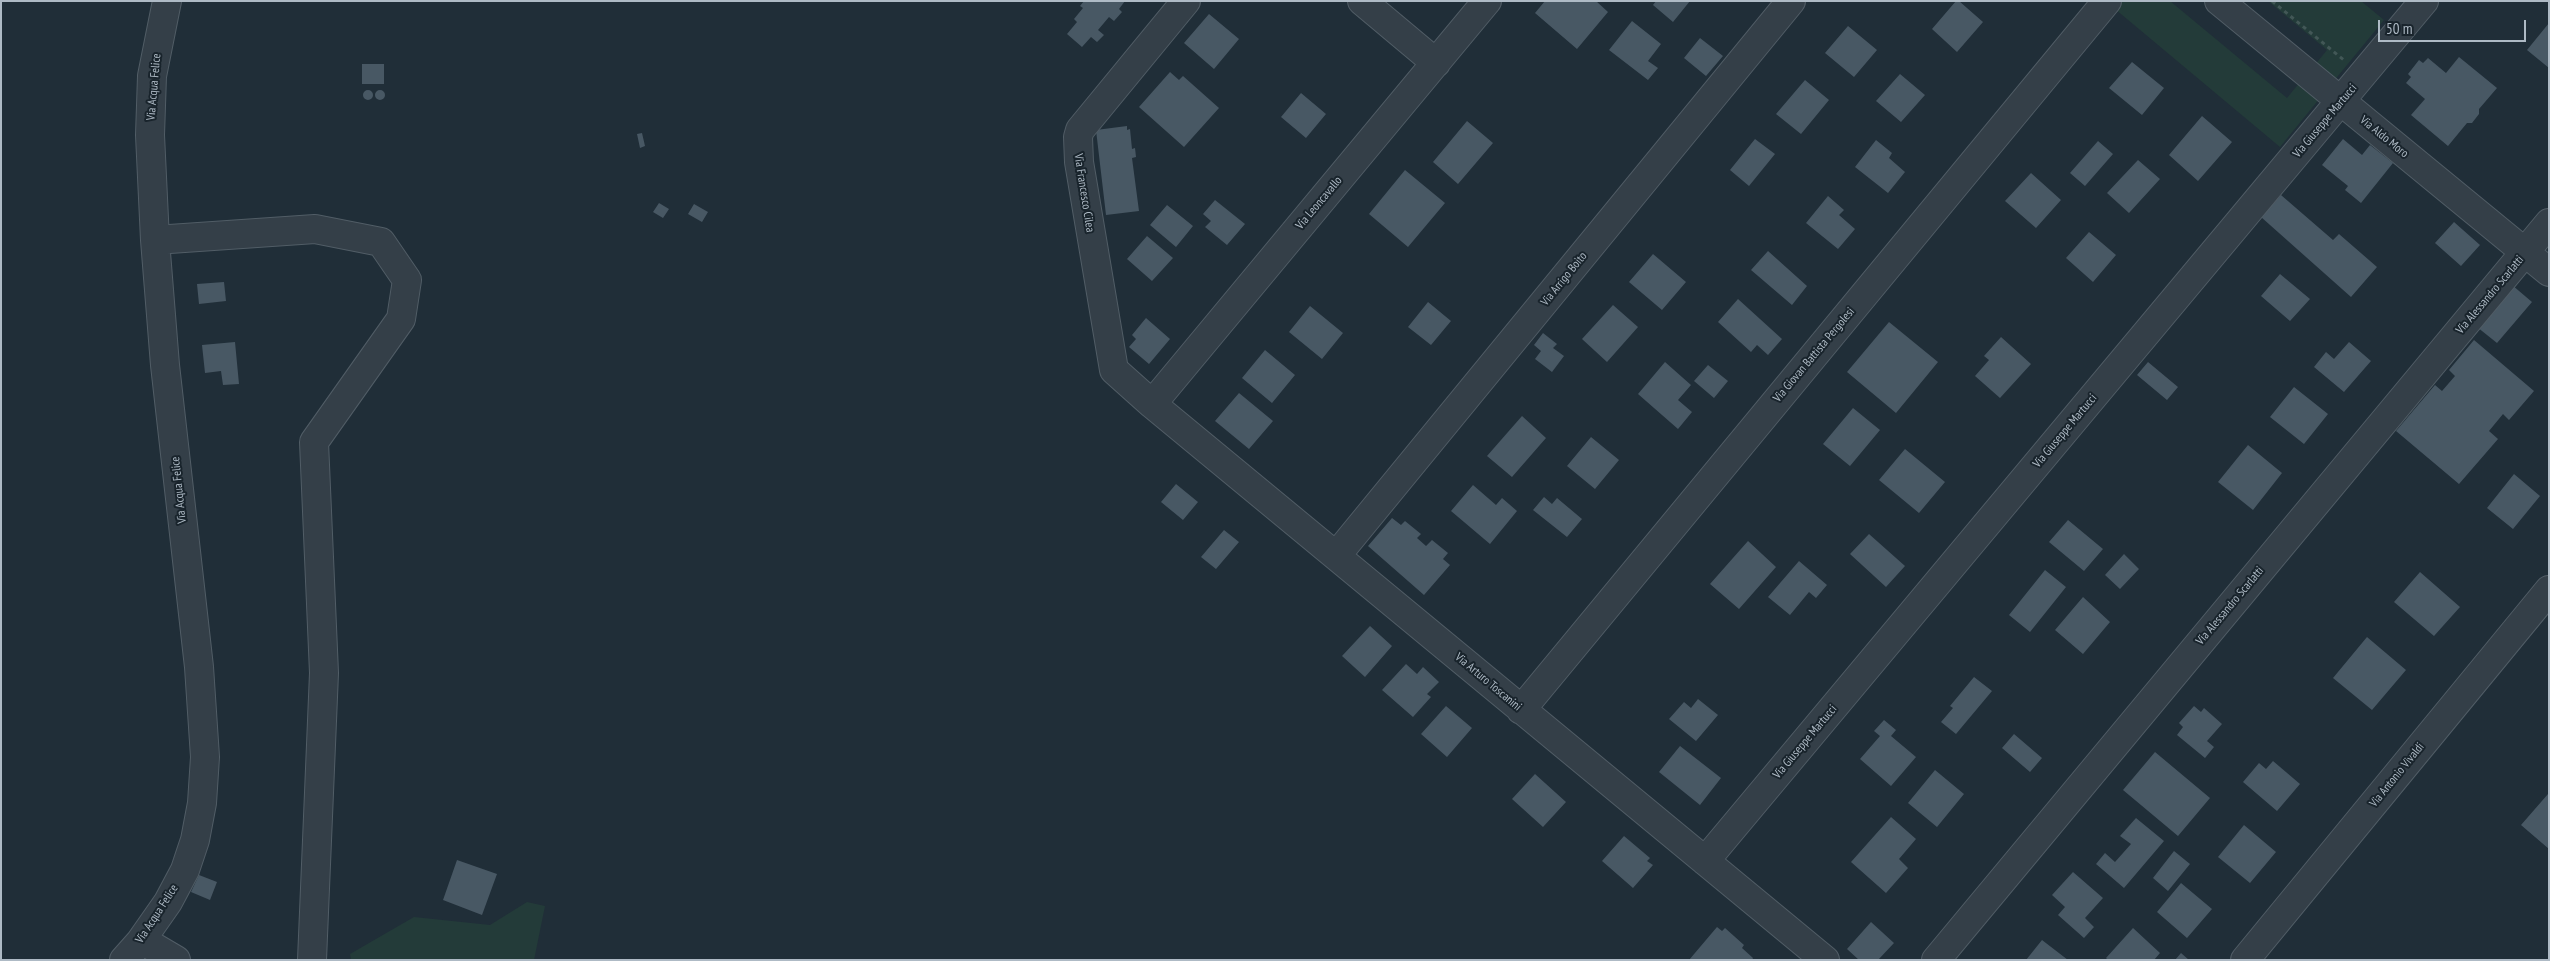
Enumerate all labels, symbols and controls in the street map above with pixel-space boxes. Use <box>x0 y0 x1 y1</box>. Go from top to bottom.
scale bar <box>2380 10 2528 42</box>
text: 50 m <box>2386 19 2412 38</box>
street label: Via Acqua Felice <box>144 53 164 121</box>
street label: Via Giuseppe Martucci <box>2290 81 2360 161</box>
street label: Via Aldo Moro <box>2357 113 2411 161</box>
street label: Via Francesco Cilea <box>1071 153 1097 233</box>
street label: Via Leoncavallo <box>1293 174 1345 232</box>
street label: Via Arrigo Boito <box>1538 249 1590 309</box>
street label: Via Alessandro Scarlatti <box>2453 253 2527 337</box>
street label: Via Giovan Battista Pergolesi <box>1770 305 1858 405</box>
street label: Via Giuseppe Martucci <box>2030 391 2100 471</box>
street label: Via Acqua Felice <box>168 456 190 524</box>
street label: Via Alessandro Scarlatti <box>2193 564 2267 648</box>
street label: Via Arturo Toscanini <box>1452 650 1524 714</box>
street label: Via Giuseppe Martucci <box>1770 702 1840 782</box>
street label: Via Antonio Vivaldi <box>2367 740 2427 810</box>
street label: Via Acqua Felice <box>133 882 181 946</box>

